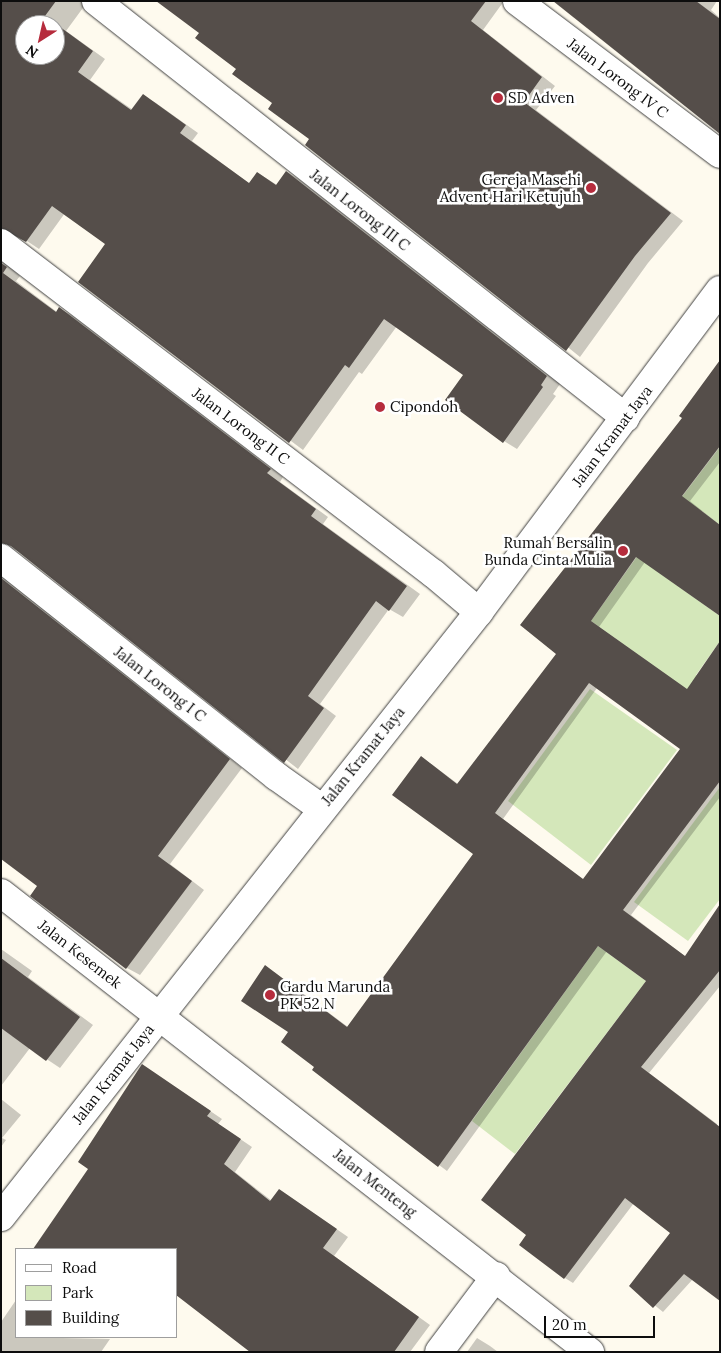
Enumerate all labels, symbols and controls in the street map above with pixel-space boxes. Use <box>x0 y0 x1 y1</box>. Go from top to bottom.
north arrow <box>15 15 65 65</box>
street label: Jalan Lorong IV C <box>564 34 672 122</box>
text: N <box>22 41 42 62</box>
place label: SD Adven <box>508 89 575 107</box>
marker: SD Adven <box>492 92 504 104</box>
street label: Jalan Lorong III C <box>307 166 413 254</box>
place label: Gereja Masehi Advent Hari Ketujuh <box>440 170 581 205</box>
marker: Gereja Masehi Advent Hari Ketujuh <box>585 182 597 194</box>
street label: Jalan Kramat Jaya <box>568 382 656 490</box>
street label: Jalan Lorong II C <box>189 384 293 468</box>
place label: Cipondoh <box>390 398 458 416</box>
marker: Cipondoh <box>374 401 386 413</box>
place label: Rumah Bersalin Bunda Cinta Mulia <box>484 533 612 568</box>
marker: Rumah Bersalin Bunda Cinta Mulia <box>616 544 630 558</box>
street label: Jalan Lorong I C <box>111 643 209 725</box>
street label: Jalan Kramat Jaya <box>318 703 408 809</box>
street label: Jalan Kesemek <box>35 916 125 992</box>
place label: Gardu Marunda PK 52 N <box>280 977 390 1012</box>
marker: Gardu Marunda PK 52 N <box>264 989 276 1001</box>
street label: Jalan Kramat Jaya <box>68 1020 158 1128</box>
street label: Jalan Menteng <box>330 1145 420 1221</box>
legend <box>15 1248 178 1338</box>
text: Road <box>62 1258 97 1277</box>
text: Park <box>62 1283 93 1302</box>
scale bar <box>546 1306 657 1338</box>
text: Building <box>62 1308 119 1327</box>
text: 20 m <box>552 1315 587 1334</box>

